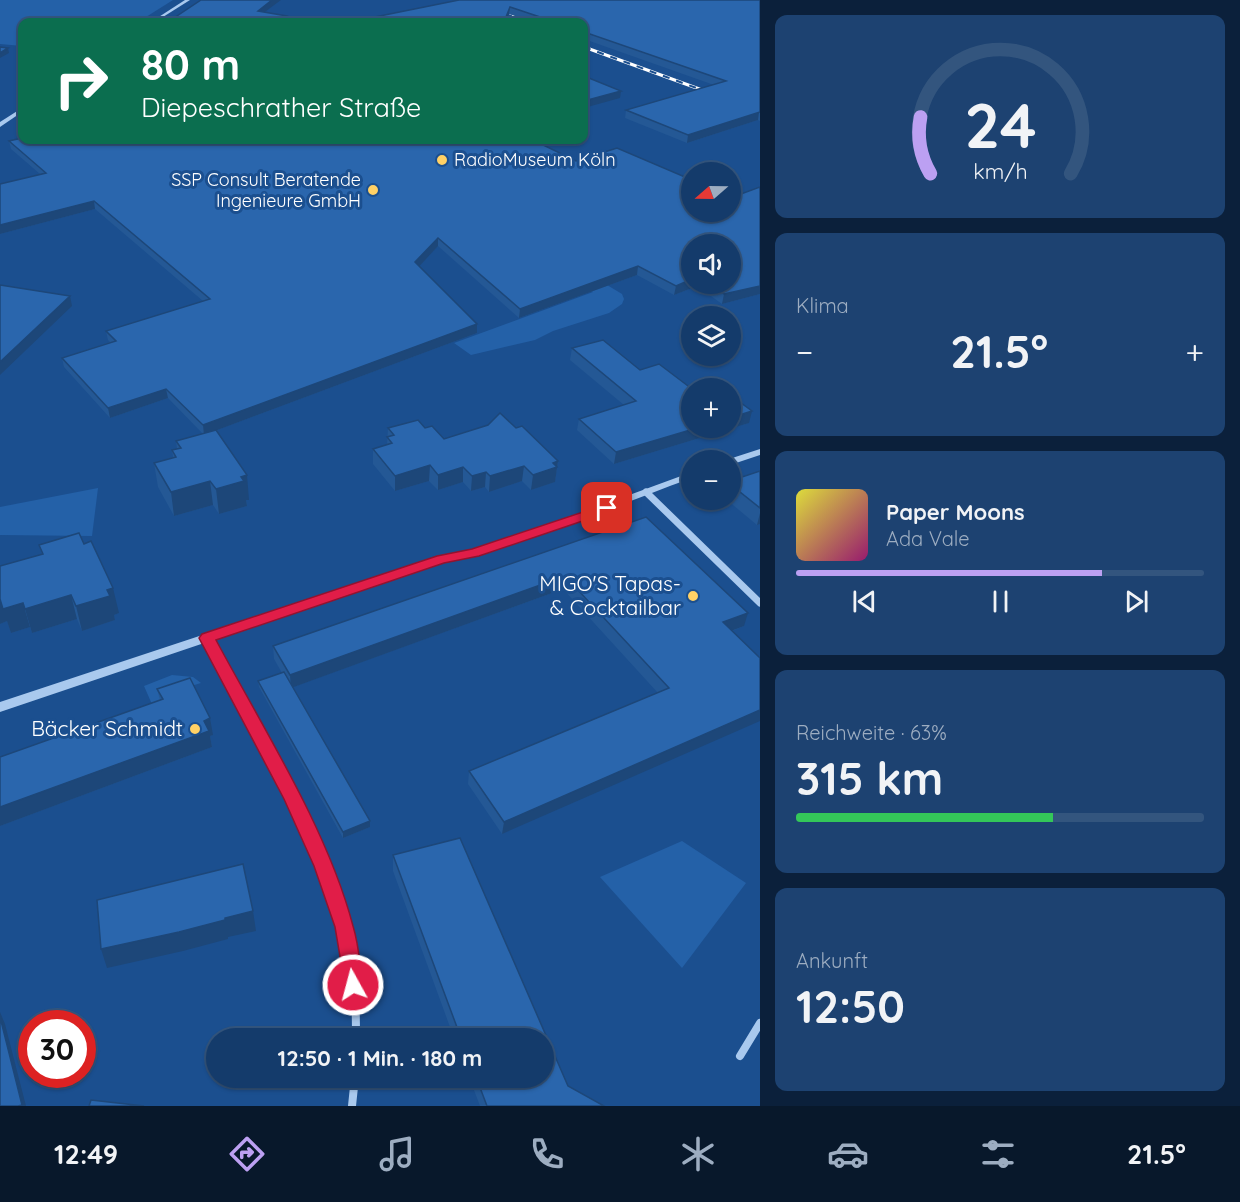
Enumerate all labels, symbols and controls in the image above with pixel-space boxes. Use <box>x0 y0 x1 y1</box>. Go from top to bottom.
text: 80 m <box>141 38 240 91</box>
icon: right <box>42 42 120 120</box>
text: 24 <box>964 86 1036 164</box>
text: Diepeschrather Straße <box>141 90 421 124</box>
place label: RadioMuseum Köln <box>454 148 616 171</box>
marker: RadioMuseum Köln <box>435 153 449 167</box>
text: km/h <box>973 158 1027 184</box>
north arrow <box>681 162 741 222</box>
map controls <box>681 162 741 510</box>
place label: SSP Consult Beratende Ingenieure GmbH <box>171 168 361 212</box>
marker: SSP Consult Beratende Ingenieure GmbH <box>366 183 380 197</box>
button: sound <box>681 234 741 294</box>
text: Klima <box>796 293 849 318</box>
button: layers <box>681 306 741 366</box>
text: 21.5° <box>950 323 1048 379</box>
text: − <box>796 331 813 372</box>
text: + <box>1185 331 1204 372</box>
button: + <box>681 378 741 438</box>
button: − <box>681 450 741 510</box>
pin <box>581 482 632 533</box>
icon: arrive <box>590 491 623 524</box>
text: Paper Moons <box>886 498 1025 526</box>
text: Ada Vale <box>886 526 970 551</box>
place label: MIGO'S Tapas- & Cocktailbar <box>539 570 681 620</box>
icon: previous <box>848 585 881 618</box>
icon: pause <box>984 585 1017 618</box>
icon: next <box>1120 585 1153 618</box>
marker: MIGO'S Tapas- & Cocktailbar <box>686 589 700 603</box>
place label: Bäcker Schmidt <box>31 715 183 741</box>
text: Reichweite · 63% <box>796 720 947 745</box>
marker: Bäcker Schmidt <box>188 722 202 736</box>
text: 315 km <box>796 750 943 806</box>
text: Ankunft <box>796 948 868 973</box>
position arrow <box>321 953 385 1017</box>
text: 12:50 <box>796 978 905 1034</box>
speed limit sign: 30 <box>18 1010 96 1088</box>
text: 12:50 · 1 Min. · 180 m <box>278 1044 482 1072</box>
icon: directions <box>226 1133 268 1175</box>
icon: music <box>376 1133 418 1175</box>
icon: phone <box>526 1133 568 1175</box>
icon: climate <box>677 1133 719 1175</box>
icon: car <box>827 1133 869 1175</box>
icon: filters <box>977 1133 1019 1175</box>
text: 12:49 <box>54 1137 118 1171</box>
text: 21.5° <box>1127 1137 1186 1171</box>

